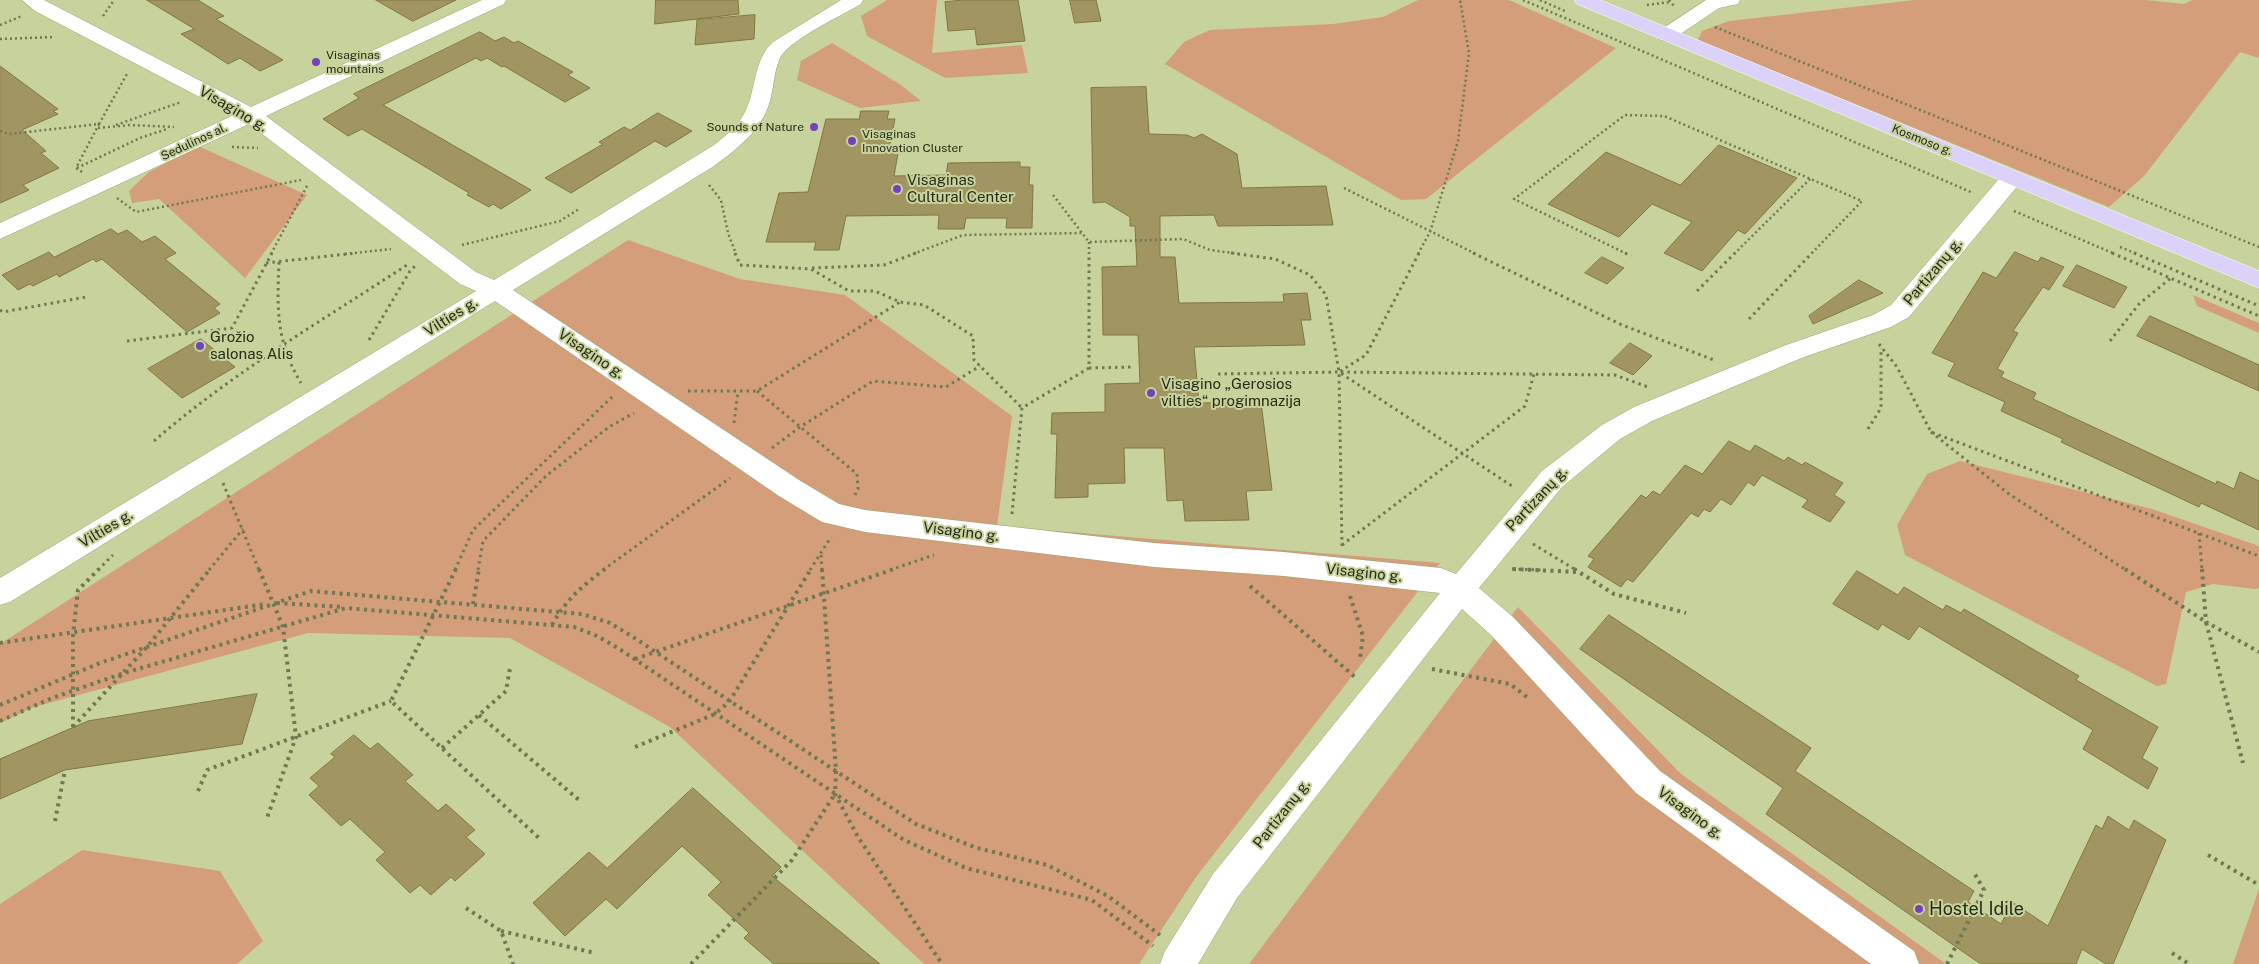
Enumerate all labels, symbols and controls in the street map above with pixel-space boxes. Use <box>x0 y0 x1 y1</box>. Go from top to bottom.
place label: Visaginas mountains <box>326 48 384 76</box>
marker: Visaginas mountains <box>310 56 322 68</box>
street label: Visagino g. <box>195 82 271 136</box>
street label: Sedulinos al. <box>159 120 229 164</box>
place label: Sounds of Nature <box>706 120 804 134</box>
marker: Sounds of Nature <box>808 121 820 133</box>
street label: Kosmoso g. <box>1890 121 1954 159</box>
place label: Visaginas Innovation Cluster <box>862 127 963 155</box>
marker: Visaginas Innovation Cluster <box>846 135 858 147</box>
place label: Visaginas Cultural Center <box>907 171 1014 206</box>
marker: Visaginas Cultural Center <box>891 183 903 195</box>
street label: Partizanų g. <box>1900 235 1966 309</box>
street label: Vilties g. <box>421 294 481 340</box>
street label: Visagino g. <box>554 325 628 383</box>
place label: Grožio salonas Alis <box>210 328 293 363</box>
marker: Grožio salonas Alis <box>194 340 206 352</box>
place label: Visagino „Gerosios vilties“ progimnazija <box>1161 375 1301 410</box>
marker: Visagino „Gerosios vilties“ progimnazija <box>1145 387 1157 399</box>
street label: Partizanų g. <box>1502 463 1572 535</box>
street label: Vilties g. <box>76 506 136 552</box>
street label: Visagino g. <box>922 518 1000 546</box>
street label: Visagino g. <box>1325 560 1403 586</box>
street label: Partizanų g. <box>1250 776 1314 852</box>
street label: Visagino g. <box>1654 783 1726 843</box>
place label: Hostel Idile <box>1929 898 2024 920</box>
marker: Hostel Idile <box>1913 903 1925 915</box>

